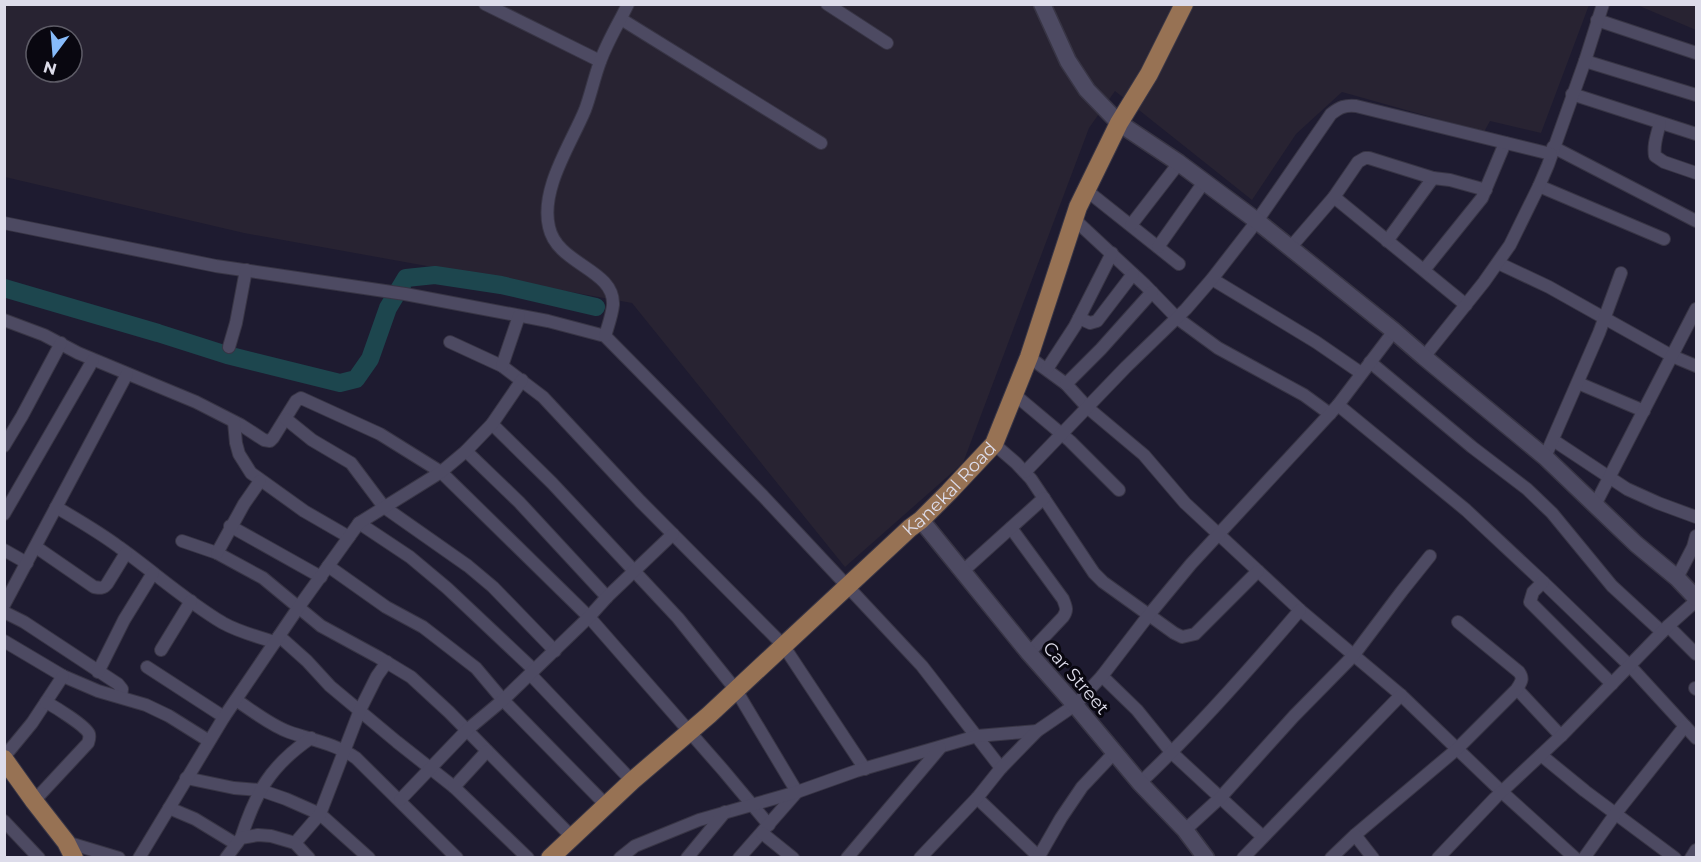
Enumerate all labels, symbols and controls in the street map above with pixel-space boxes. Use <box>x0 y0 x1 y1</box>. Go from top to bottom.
north arrow <box>24 24 84 84</box>
text: N <box>41 57 59 79</box>
street label: Kanekal Road <box>898 437 1001 540</box>
street label: Car Street <box>1038 637 1114 719</box>

